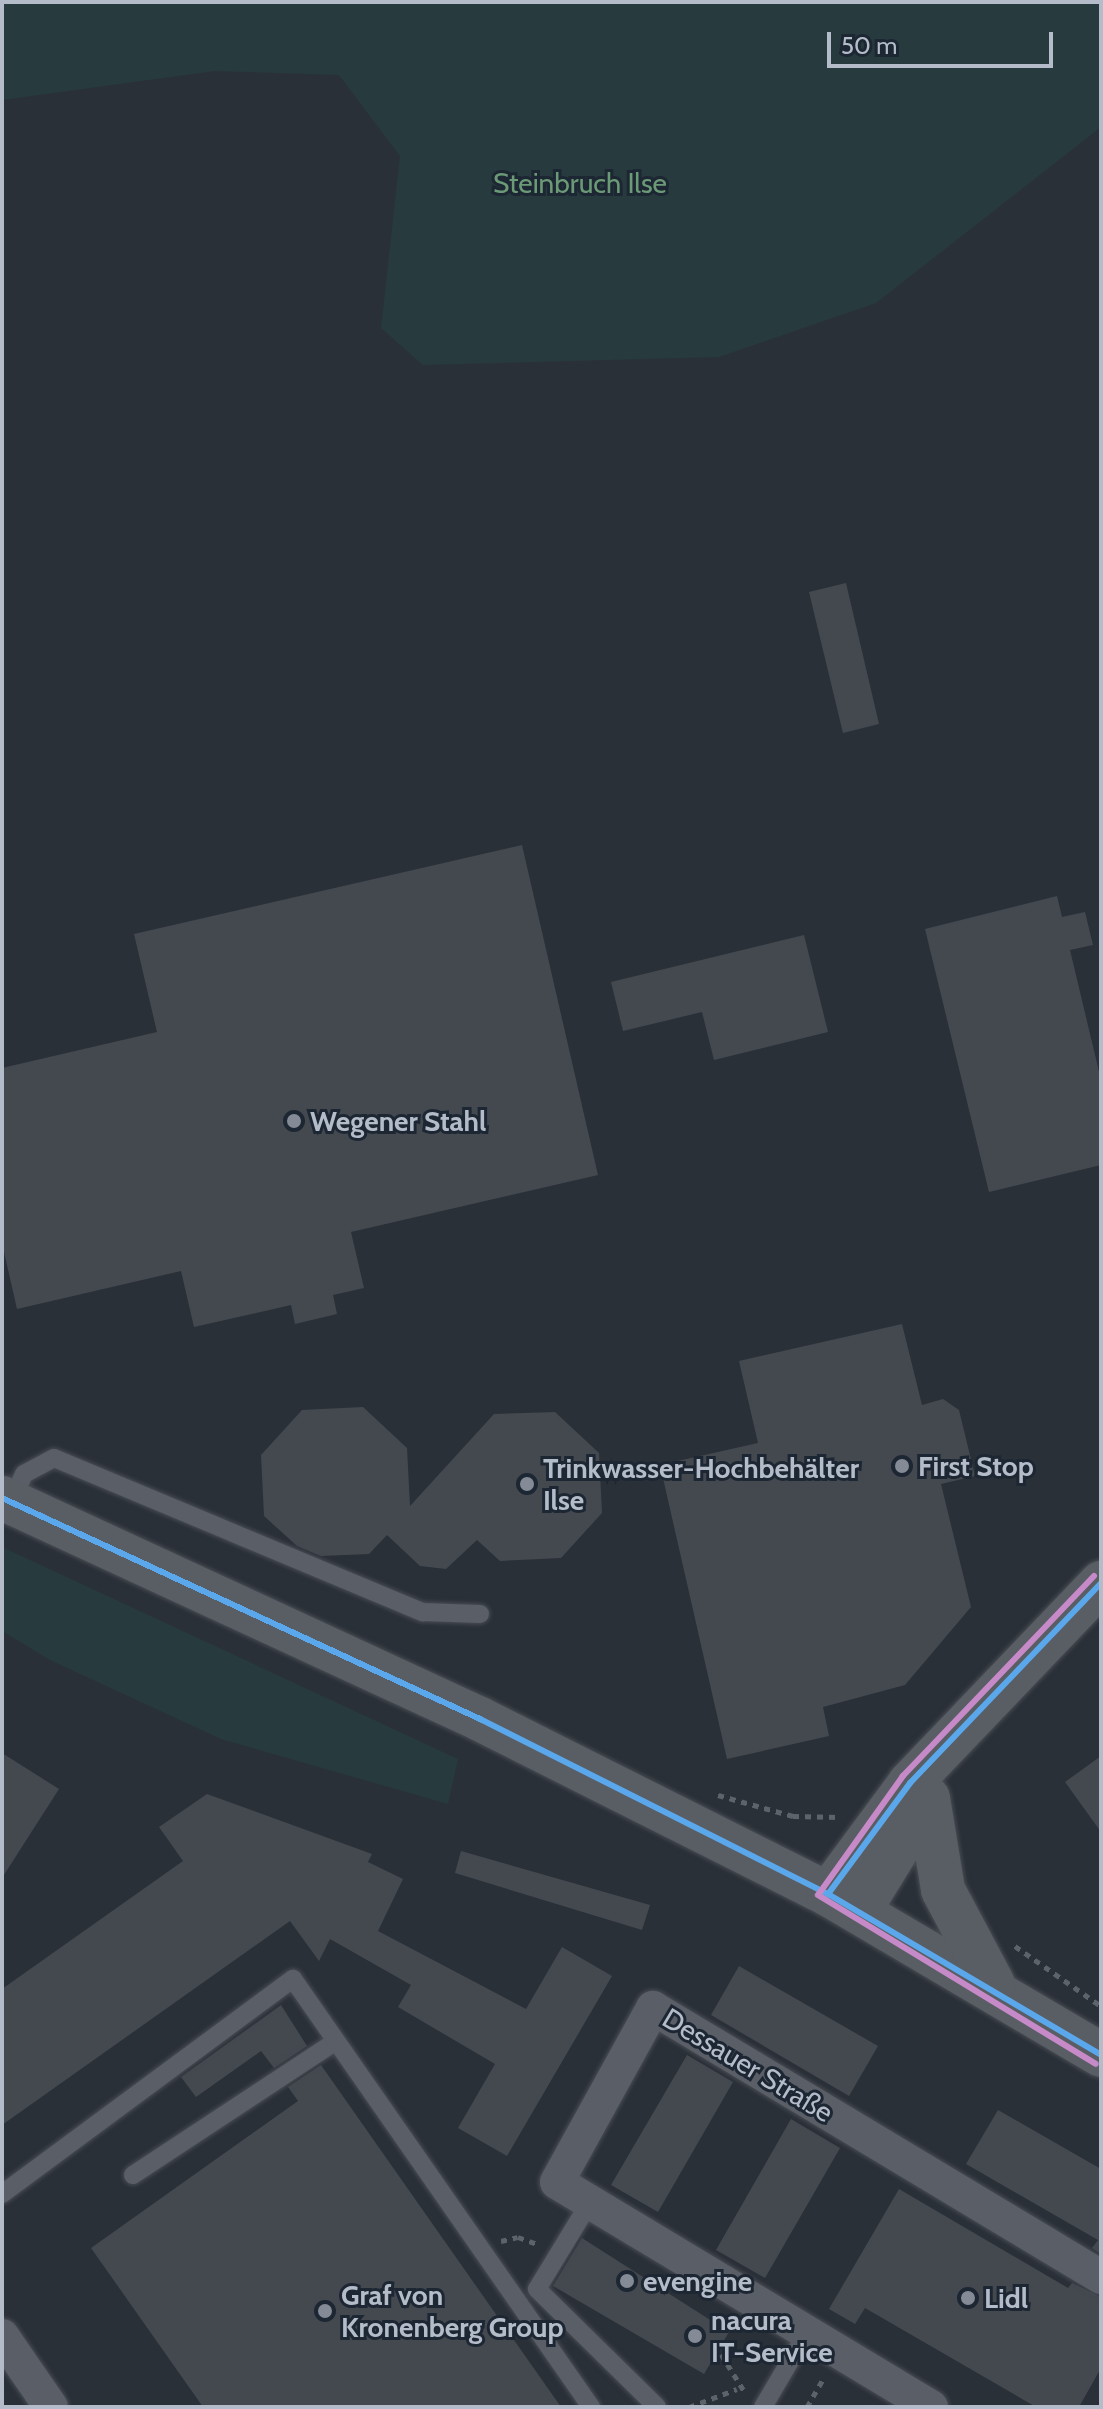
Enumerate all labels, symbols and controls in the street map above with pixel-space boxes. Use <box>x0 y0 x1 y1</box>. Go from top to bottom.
scale bar <box>831 16 1057 66</box>
text: 50 m <box>841 31 897 60</box>
park label: Steinbruch Ilse <box>493 166 667 200</box>
place label: Wegener Stahl <box>310 1104 486 1138</box>
marker: Wegener Stahl <box>285 1112 303 1130</box>
place label: First Stop <box>918 1449 1034 1483</box>
place label: Trinkwasser-Hochbehälter Ilse <box>543 1451 859 1517</box>
marker: First Stop <box>893 1457 911 1475</box>
marker: Trinkwasser-Hochbehälter Ilse <box>518 1475 536 1493</box>
street label: Dessauer Straße <box>657 2001 839 2129</box>
place label: evengine <box>643 2264 752 2298</box>
marker: evengine <box>618 2272 636 2290</box>
place label: Graf von Kronenberg Group <box>341 2278 564 2344</box>
place label: Lidl <box>984 2281 1028 2315</box>
marker: Lidl <box>959 2289 977 2307</box>
marker: Graf von Kronenberg Group <box>316 2302 334 2320</box>
place label: nacura IT-Service <box>711 2303 833 2369</box>
marker: nacura IT-Service <box>686 2327 704 2345</box>

